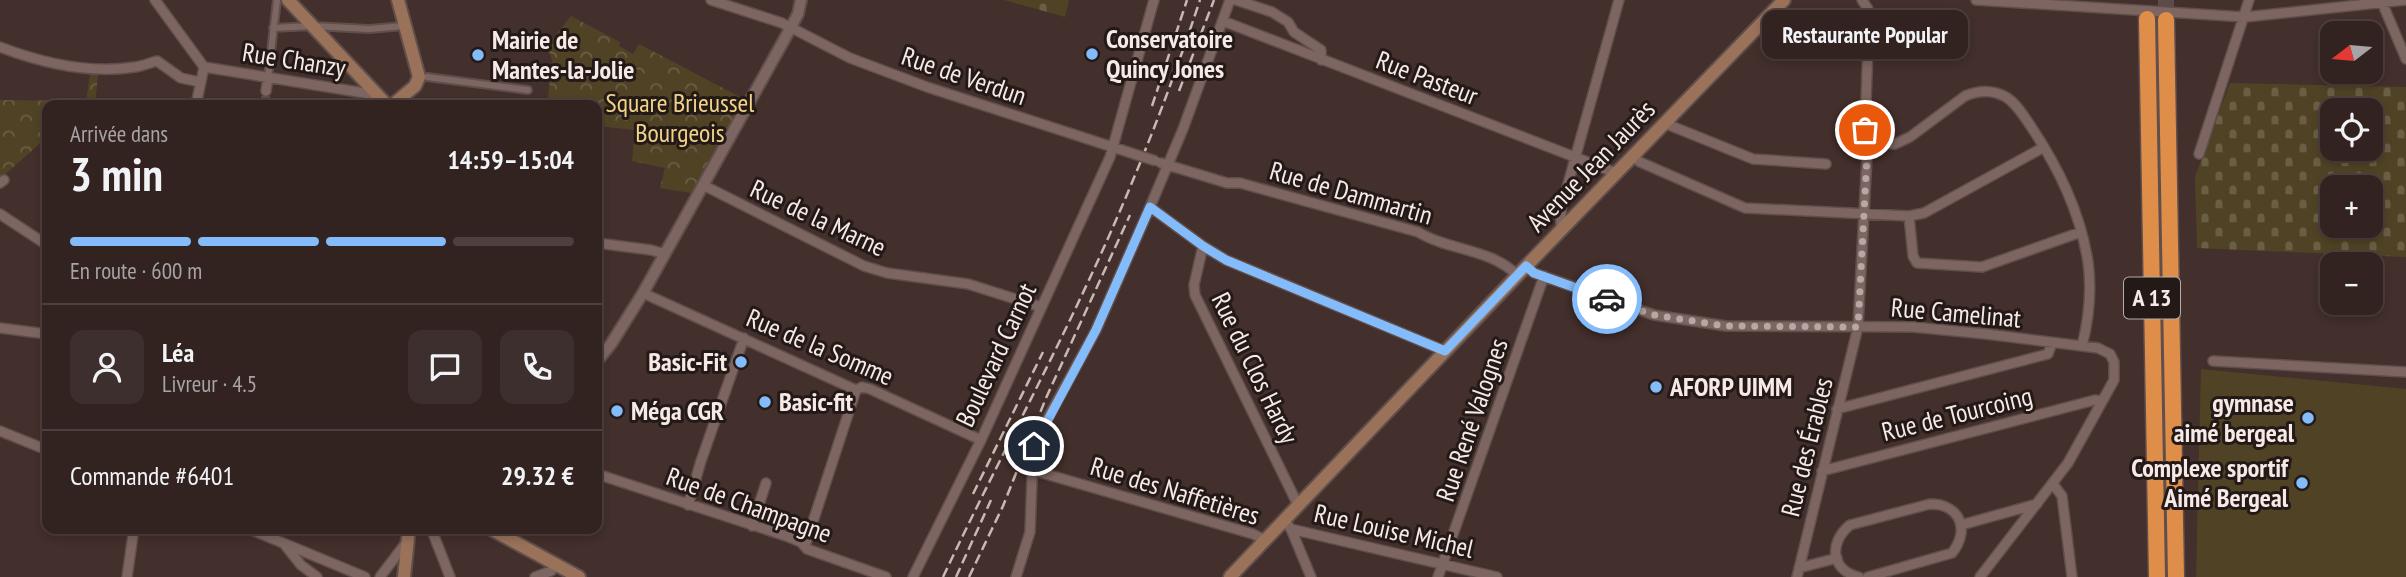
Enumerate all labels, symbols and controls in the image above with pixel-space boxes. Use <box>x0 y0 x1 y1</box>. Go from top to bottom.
callout: Restaurante Popular <box>1762 11 1968 60</box>
text: Restaurante Popular <box>1782 20 1948 49</box>
north arrow <box>2320 21 2384 84</box>
map controls <box>2320 21 2383 315</box>
place label: Conservatoire Quincy Jones <box>1106 22 1233 85</box>
place label: Mairie de Mantes-la-Jolie <box>492 23 634 86</box>
street label: Rue Chanzy <box>240 35 348 84</box>
street label: Rue de Verdun <box>898 39 1031 112</box>
street label: Rue Pasteur <box>1372 43 1483 112</box>
marker: Conservatoire Quincy Jones <box>1084 46 1100 62</box>
marker: Mairie de Mantes-la-Jolie <box>470 47 486 63</box>
park label: Square Brieussel Bourgeois <box>606 86 754 149</box>
street label: Avenue Jean Jaurès <box>1520 93 1662 238</box>
button: locate <box>2320 98 2383 161</box>
pin <box>1835 100 1895 160</box>
icon: bag <box>1846 111 1884 149</box>
text: Arrivée dans <box>70 119 168 148</box>
text: 14:59–15:04 <box>447 143 574 176</box>
text: 3 min <box>70 144 163 204</box>
street label: Rue de Dammartin <box>1266 154 1436 232</box>
street label: Rue de la Marne <box>745 172 891 263</box>
button: + <box>2320 175 2383 238</box>
button: − <box>2320 252 2383 315</box>
text: En route · 600 m <box>70 256 202 285</box>
courier <box>1572 264 1642 334</box>
street label: Boulevard Carnot <box>948 278 1043 432</box>
road number: A 13 <box>2124 278 2180 318</box>
icon: car <box>1588 280 1626 318</box>
street label: Rue du Clos Hardy <box>1205 287 1306 449</box>
street label: Rue Camelinat <box>1890 290 2022 335</box>
street label: Rue de la Somme <box>742 301 899 392</box>
button: person <box>70 330 144 404</box>
button: chat <box>408 330 482 404</box>
button: phone <box>500 330 574 404</box>
street label: Rue René Valognes <box>1428 334 1515 506</box>
text: Léa <box>162 336 194 369</box>
place label: Basic-Fit <box>648 345 727 378</box>
marker: Basic-Fit <box>733 354 749 370</box>
text: Livreur · 4.5 <box>162 369 257 398</box>
place label: AFORP UIMM <box>1669 370 1792 403</box>
street label: Rue des Érables <box>1773 374 1840 520</box>
marker: AFORP UIMM <box>1648 379 1664 395</box>
street label: Rue de Tourcoing <box>1878 379 2035 448</box>
place label: Basic-fit <box>779 385 853 418</box>
place label: gymnase aimé bergeal <box>2174 386 2295 449</box>
place label: Méga CGR <box>631 394 724 427</box>
marker: Basic-fit <box>757 394 773 410</box>
marker: Méga CGR <box>609 403 625 419</box>
marker: gymnase aimé bergeal <box>2300 410 2316 426</box>
pin <box>1004 416 1064 476</box>
icon: home <box>1015 427 1053 465</box>
street label: Rue des Naffetières <box>1087 449 1264 532</box>
place label: Complexe sportif Aimé Bergeal <box>2131 451 2290 514</box>
text: Commande #6401 <box>70 459 234 492</box>
text: 29.32 € <box>501 459 574 492</box>
street label: Rue de Champagne <box>662 459 836 550</box>
marker: Complexe sportif Aimé Bergeal <box>2294 475 2310 491</box>
street label: Rue Louise Michel <box>1311 496 1477 565</box>

